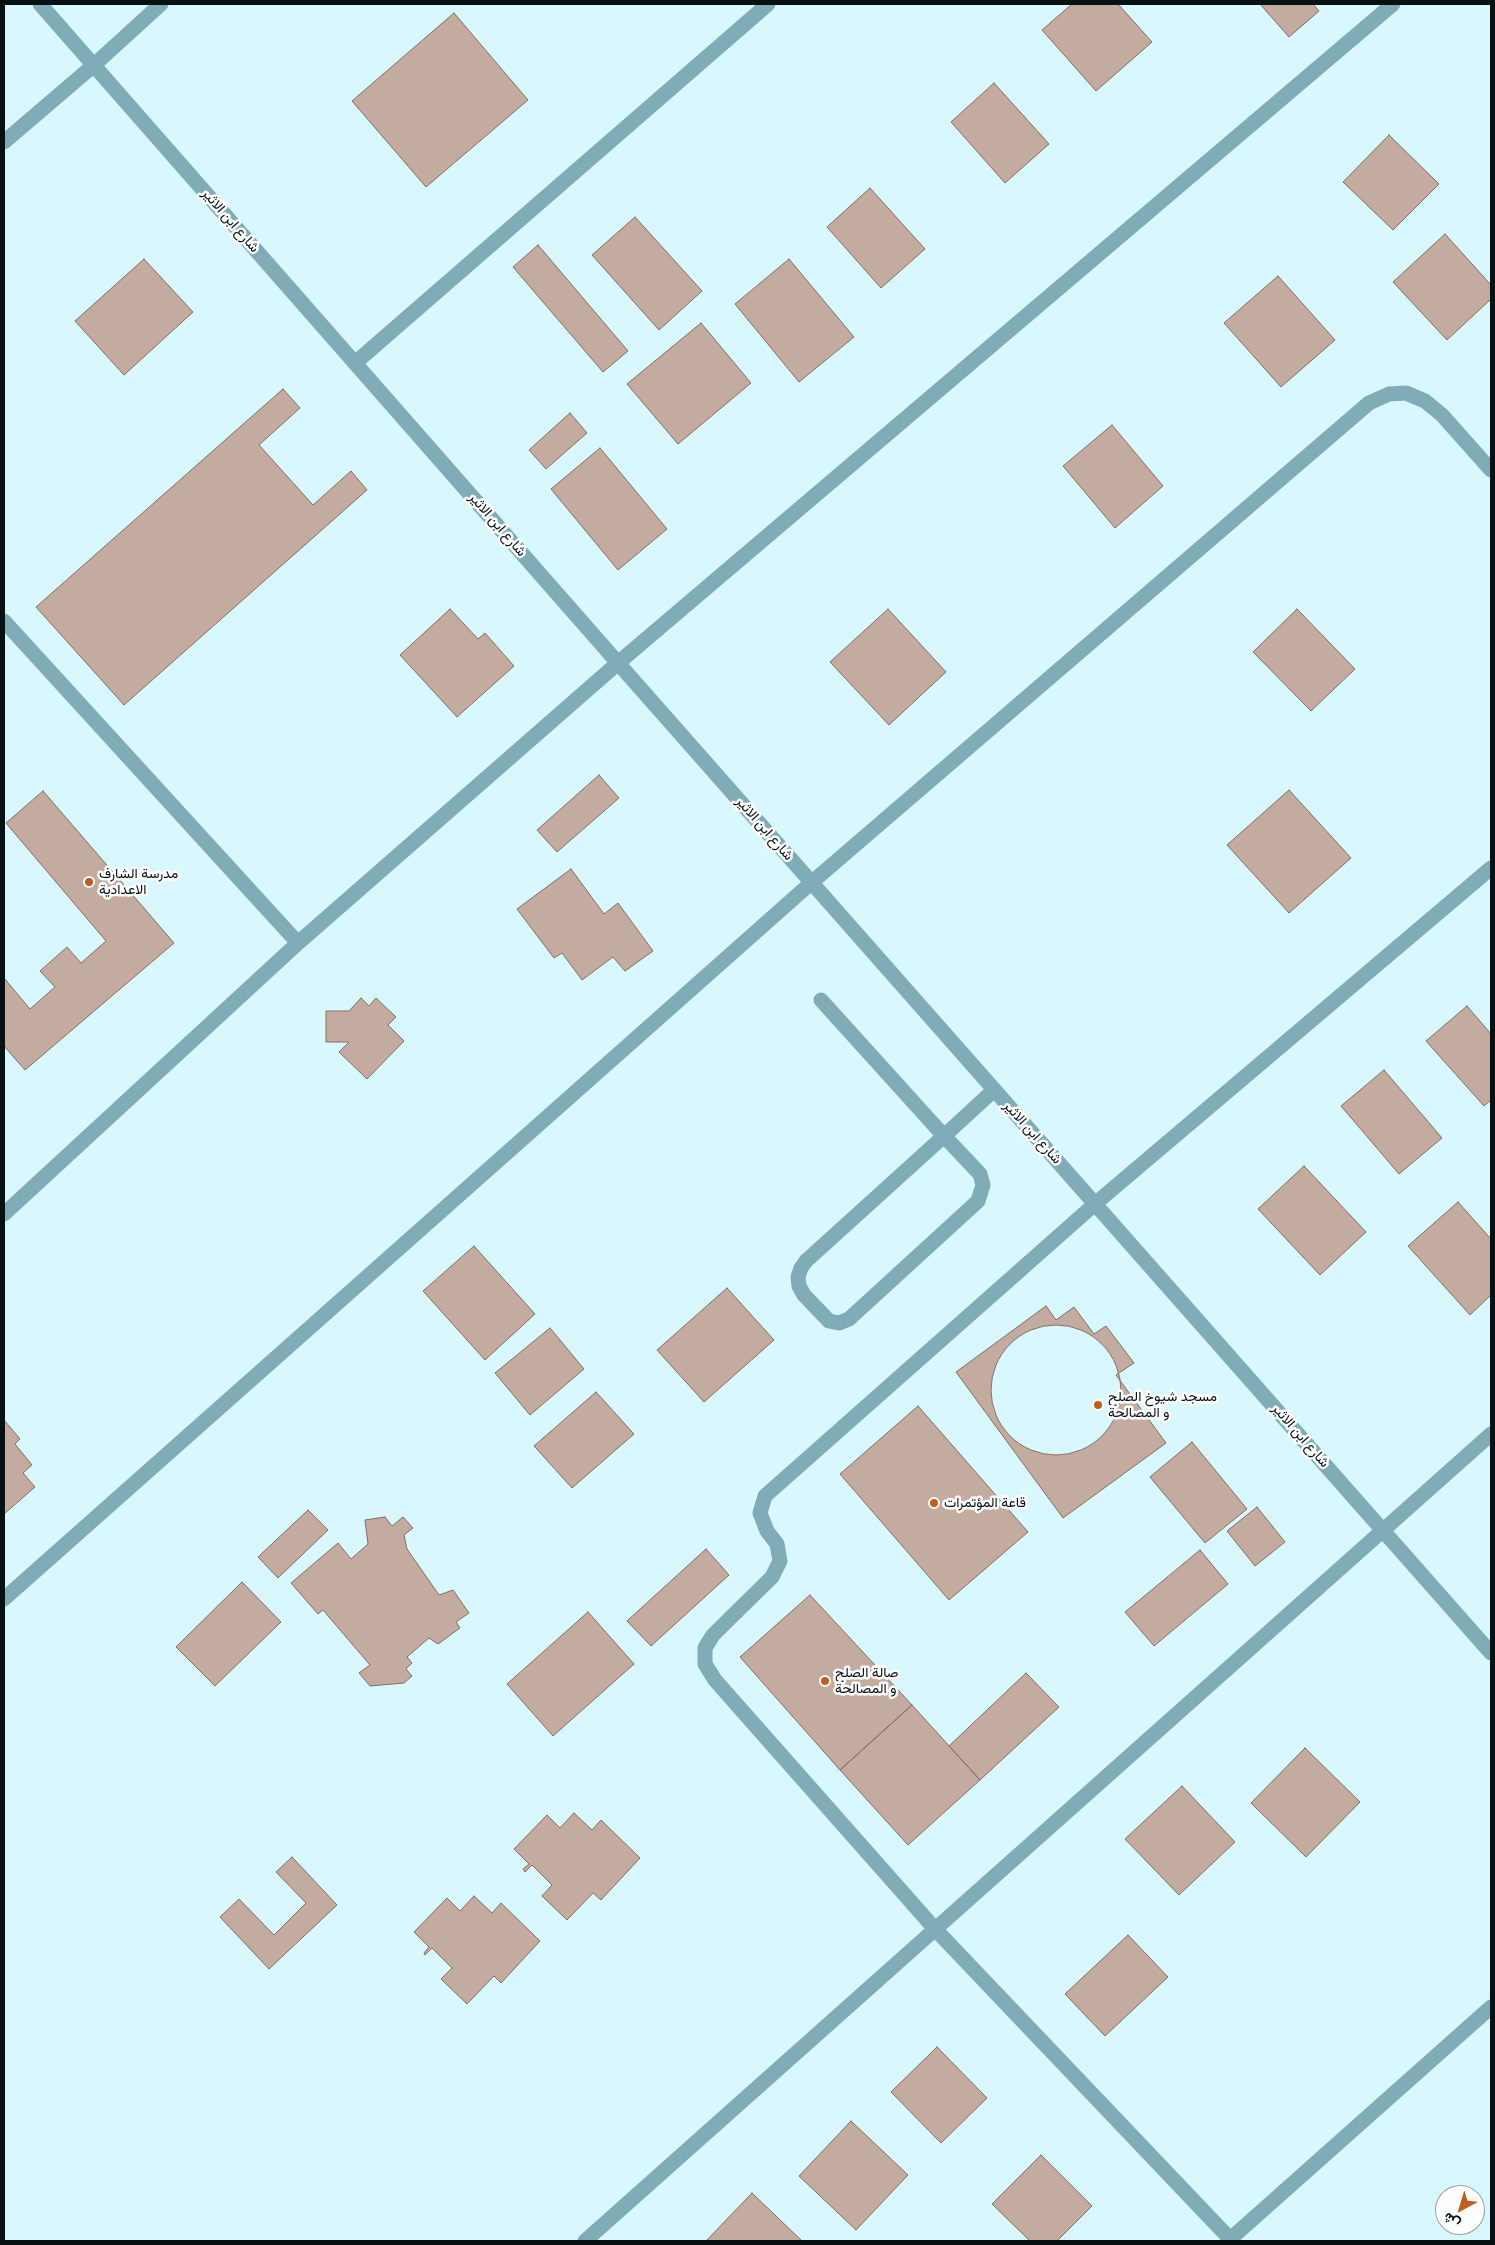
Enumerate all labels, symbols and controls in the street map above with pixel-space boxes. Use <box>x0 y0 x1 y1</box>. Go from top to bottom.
street label: شارع ابن الاثير <box>198 186 262 256</box>
street label: شارع ابن الاثير <box>465 490 529 560</box>
street label: شارع ابن الاثير <box>732 794 796 864</box>
place label: مدرسة الشارف الاعدادية <box>99 866 178 899</box>
marker: مدرسة الشارف الاعدادية <box>83 876 95 888</box>
street label: شارع ابن الاثير <box>999 1098 1065 1168</box>
place label: مسجد شيوخ الصلح و المصالحة <box>1108 1389 1217 1421</box>
marker: مسجد شيوخ الصلح و المصالحة <box>1092 1399 1104 1411</box>
street label: شارع ابن الاثير <box>1268 1401 1332 1471</box>
place label: قاعة المؤتمرات <box>944 1495 1026 1511</box>
marker: قاعة المؤتمرات <box>928 1497 940 1509</box>
place label: صالة الصلح و المصالحة <box>835 1665 899 1698</box>
marker: صالة الصلح و المصالحة <box>819 1675 831 1687</box>
north arrow <box>1435 2185 1485 2235</box>
text: ش <box>1440 2209 1463 2232</box>

